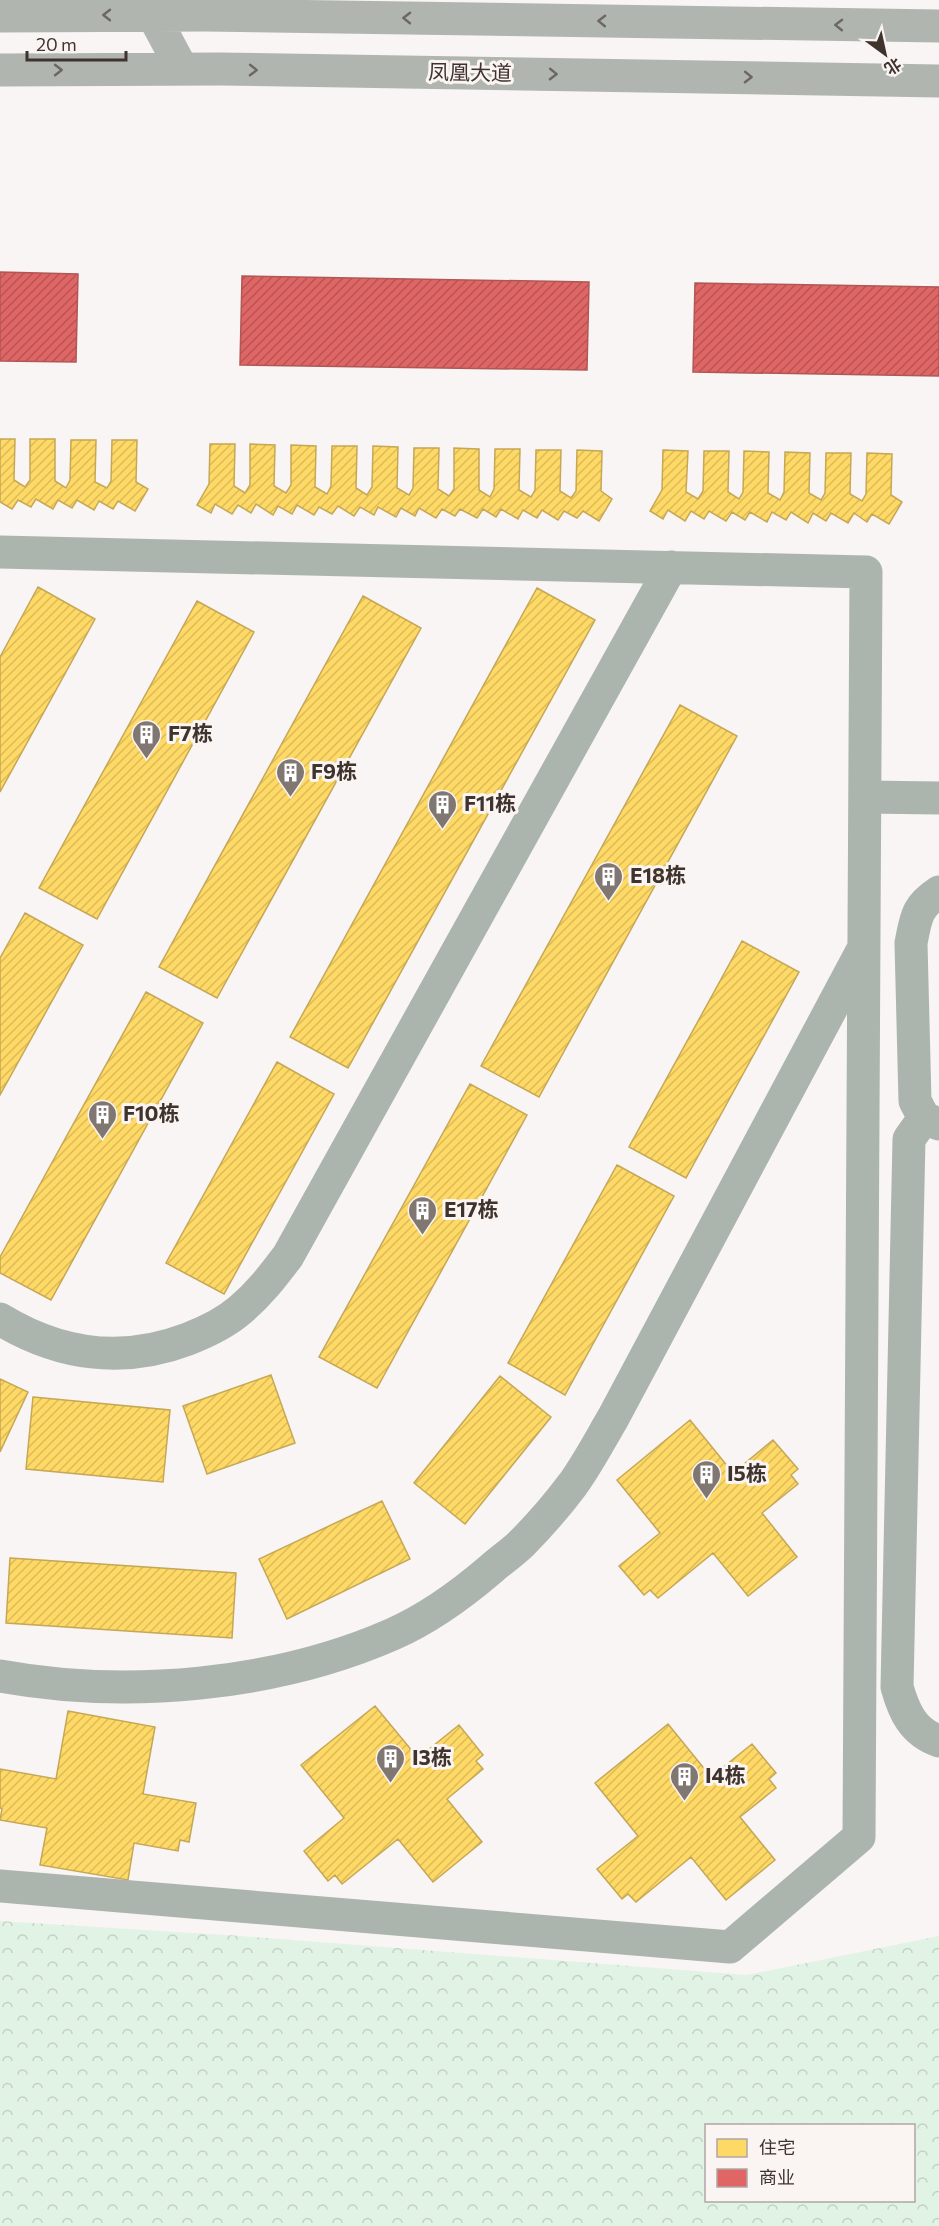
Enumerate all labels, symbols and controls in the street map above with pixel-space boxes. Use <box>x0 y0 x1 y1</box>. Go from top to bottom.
one-way arrow <box>102 9 111 21</box>
one-way arrow <box>402 12 411 24</box>
one-way arrow <box>597 15 606 27</box>
one-way arrow <box>834 19 843 31</box>
scale bar <box>27 24 126 62</box>
north arrow <box>855 24 915 84</box>
text: 20 m <box>36 33 77 55</box>
text: 北 <box>882 55 905 79</box>
street label: 凤凰大道 <box>428 58 512 85</box>
one-way arrow <box>249 63 258 76</box>
one-way arrow <box>54 64 63 76</box>
one-way arrow <box>549 68 558 81</box>
one-way arrow <box>744 71 753 84</box>
building icon: F7栋 <box>131 718 163 760</box>
place label: F7栋 <box>168 720 213 745</box>
building icon: F9栋 <box>274 756 306 798</box>
place label: F9栋 <box>311 758 357 783</box>
building icon: F11栋 <box>427 788 459 830</box>
place label: F11栋 <box>464 790 516 815</box>
building icon: E18栋 <box>593 860 625 902</box>
place label: E18栋 <box>630 862 686 887</box>
building icon: F10栋 <box>86 1098 118 1140</box>
place label: F10栋 <box>123 1100 180 1125</box>
building icon: E17栋 <box>407 1194 439 1236</box>
place label: E17栋 <box>444 1196 499 1221</box>
building icon: I5栋 <box>690 1458 722 1500</box>
place label: I5栋 <box>727 1460 767 1485</box>
building icon: I3栋 <box>375 1742 407 1784</box>
place label: I3栋 <box>412 1744 452 1769</box>
building icon: I4栋 <box>668 1760 700 1802</box>
place label: I4栋 <box>705 1762 746 1787</box>
legend <box>705 2124 915 2202</box>
text: 住宅 <box>759 2136 795 2158</box>
text: 商业 <box>759 2166 795 2188</box>

